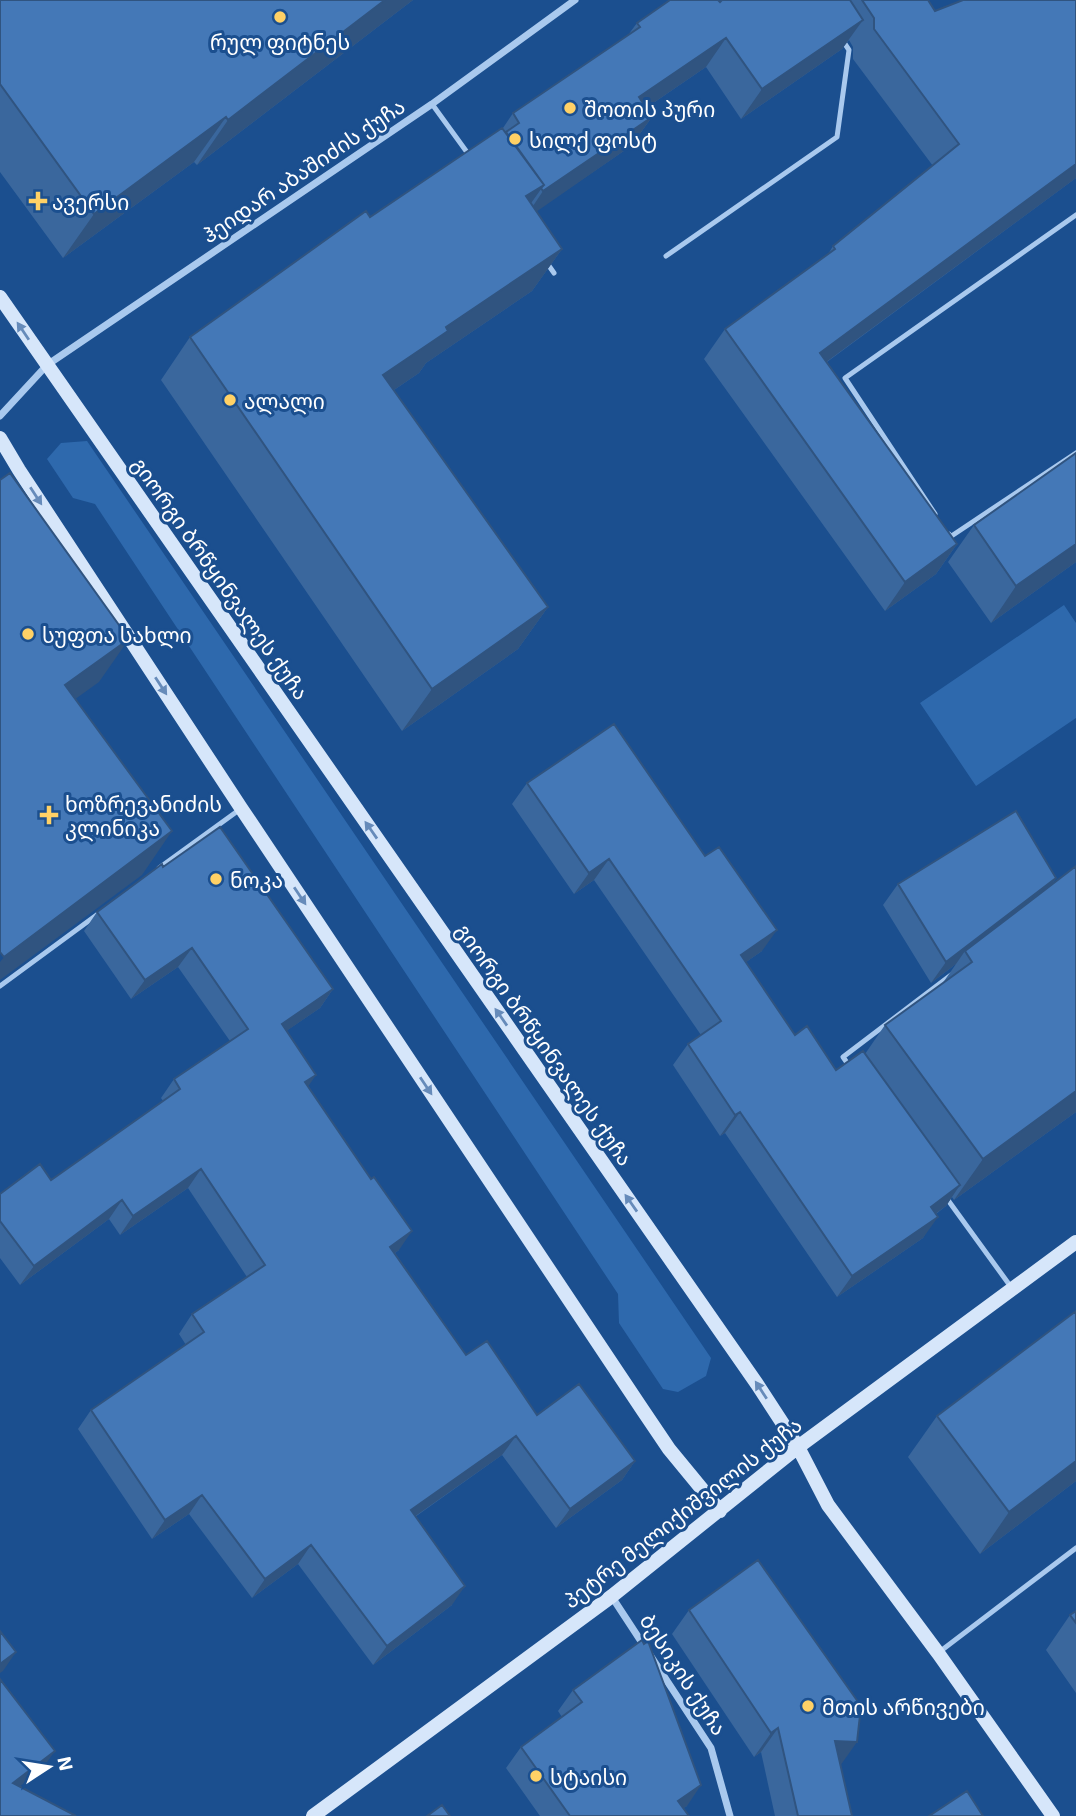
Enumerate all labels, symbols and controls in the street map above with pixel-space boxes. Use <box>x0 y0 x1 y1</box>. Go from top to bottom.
marker: რულ ფიტნეს <box>272 9 288 25</box>
place label: რულ ფიტნეს <box>210 29 350 56</box>
street label: ჰეიდარ აბაშიძის ქუჩა <box>197 93 410 249</box>
place label: შოთის პური <box>584 96 715 122</box>
marker: შოთის პური <box>562 100 578 116</box>
place label: სილქ ფოსტ <box>529 127 657 154</box>
marker: სილქ ფოსტ <box>507 131 523 147</box>
place label: ავერსი <box>52 189 129 215</box>
marker: ავერსი <box>30 193 46 209</box>
one-way arrow <box>16 322 30 340</box>
place label: ალალი <box>244 388 325 415</box>
marker: ალალი <box>222 392 238 408</box>
street label: გიორგი ბრწყინვალეს ქუჩა <box>126 452 315 705</box>
one-way arrow <box>29 487 43 505</box>
place label: სუფთა სახლი <box>42 622 192 649</box>
marker: სუფთა სახლი <box>20 626 36 642</box>
one-way arrow <box>154 677 168 695</box>
place label: ხოზრევანიძის კლინიკა <box>65 791 222 842</box>
marker: ხოზრევანიძის კლინიკა <box>39 805 59 825</box>
one-way arrow <box>364 821 378 839</box>
place label: ნოკა <box>230 867 283 893</box>
marker: ნოკა <box>208 871 224 887</box>
one-way arrow <box>293 887 306 906</box>
street label: გიორგი ბრწყინვალეს ქუჩა <box>450 918 639 1171</box>
one-way arrow <box>495 1007 508 1026</box>
one-way arrow <box>420 1076 433 1095</box>
one-way arrow <box>624 1194 638 1212</box>
one-way arrow <box>754 1381 768 1399</box>
street label: პეტრე მელიქიშვილის ქუჩა <box>558 1411 807 1614</box>
street label: ბესიკის ქუჩა <box>635 1609 733 1740</box>
place label: მთის არწივები <box>822 1694 985 1720</box>
marker: მთის არწივები <box>800 1698 816 1714</box>
north arrow <box>14 1732 84 1802</box>
text: N <box>53 1754 79 1772</box>
place label: სტაისი <box>550 1764 627 1790</box>
marker: სტაისი <box>528 1768 544 1784</box>

